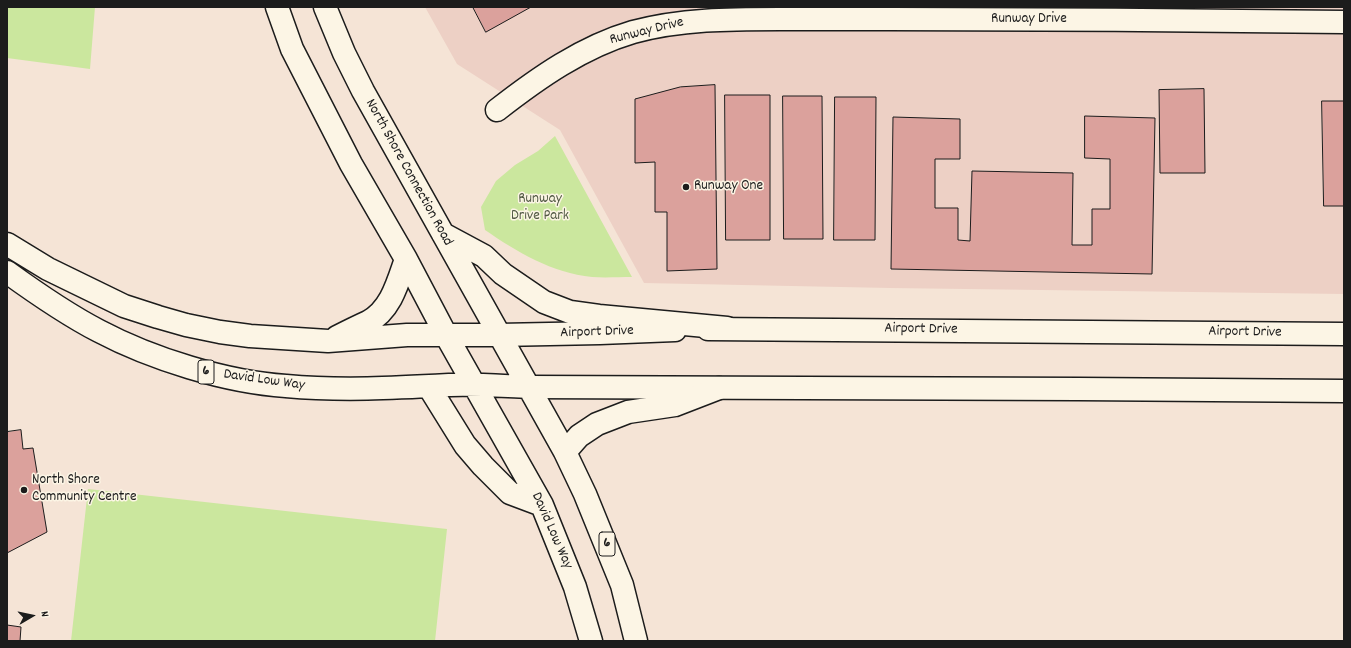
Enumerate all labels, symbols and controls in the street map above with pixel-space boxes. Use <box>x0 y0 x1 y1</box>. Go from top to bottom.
street label: Runway Drive <box>991 11 1067 29</box>
street label: Runway Drive <box>608 14 686 50</box>
street label: North Shore Connection Road <box>360 96 456 250</box>
place label: Runway One <box>694 178 763 196</box>
marker: Runway One <box>681 182 691 192</box>
park label: Runway Drive Park <box>511 191 569 226</box>
street label: Airport Drive <box>884 320 958 340</box>
street label: Airport Drive <box>560 323 634 343</box>
street label: Airport Drive <box>1208 323 1282 343</box>
road number: 6 <box>198 360 214 384</box>
street label: David Low Way <box>222 366 306 396</box>
place label: North Shore Community Centre <box>32 472 137 507</box>
marker: North Shore Community Centre <box>19 485 29 495</box>
street label: David Low Way <box>526 490 576 572</box>
road number: 6 <box>599 532 615 556</box>
north arrow <box>12 596 52 636</box>
text: N <box>36 610 52 618</box>

